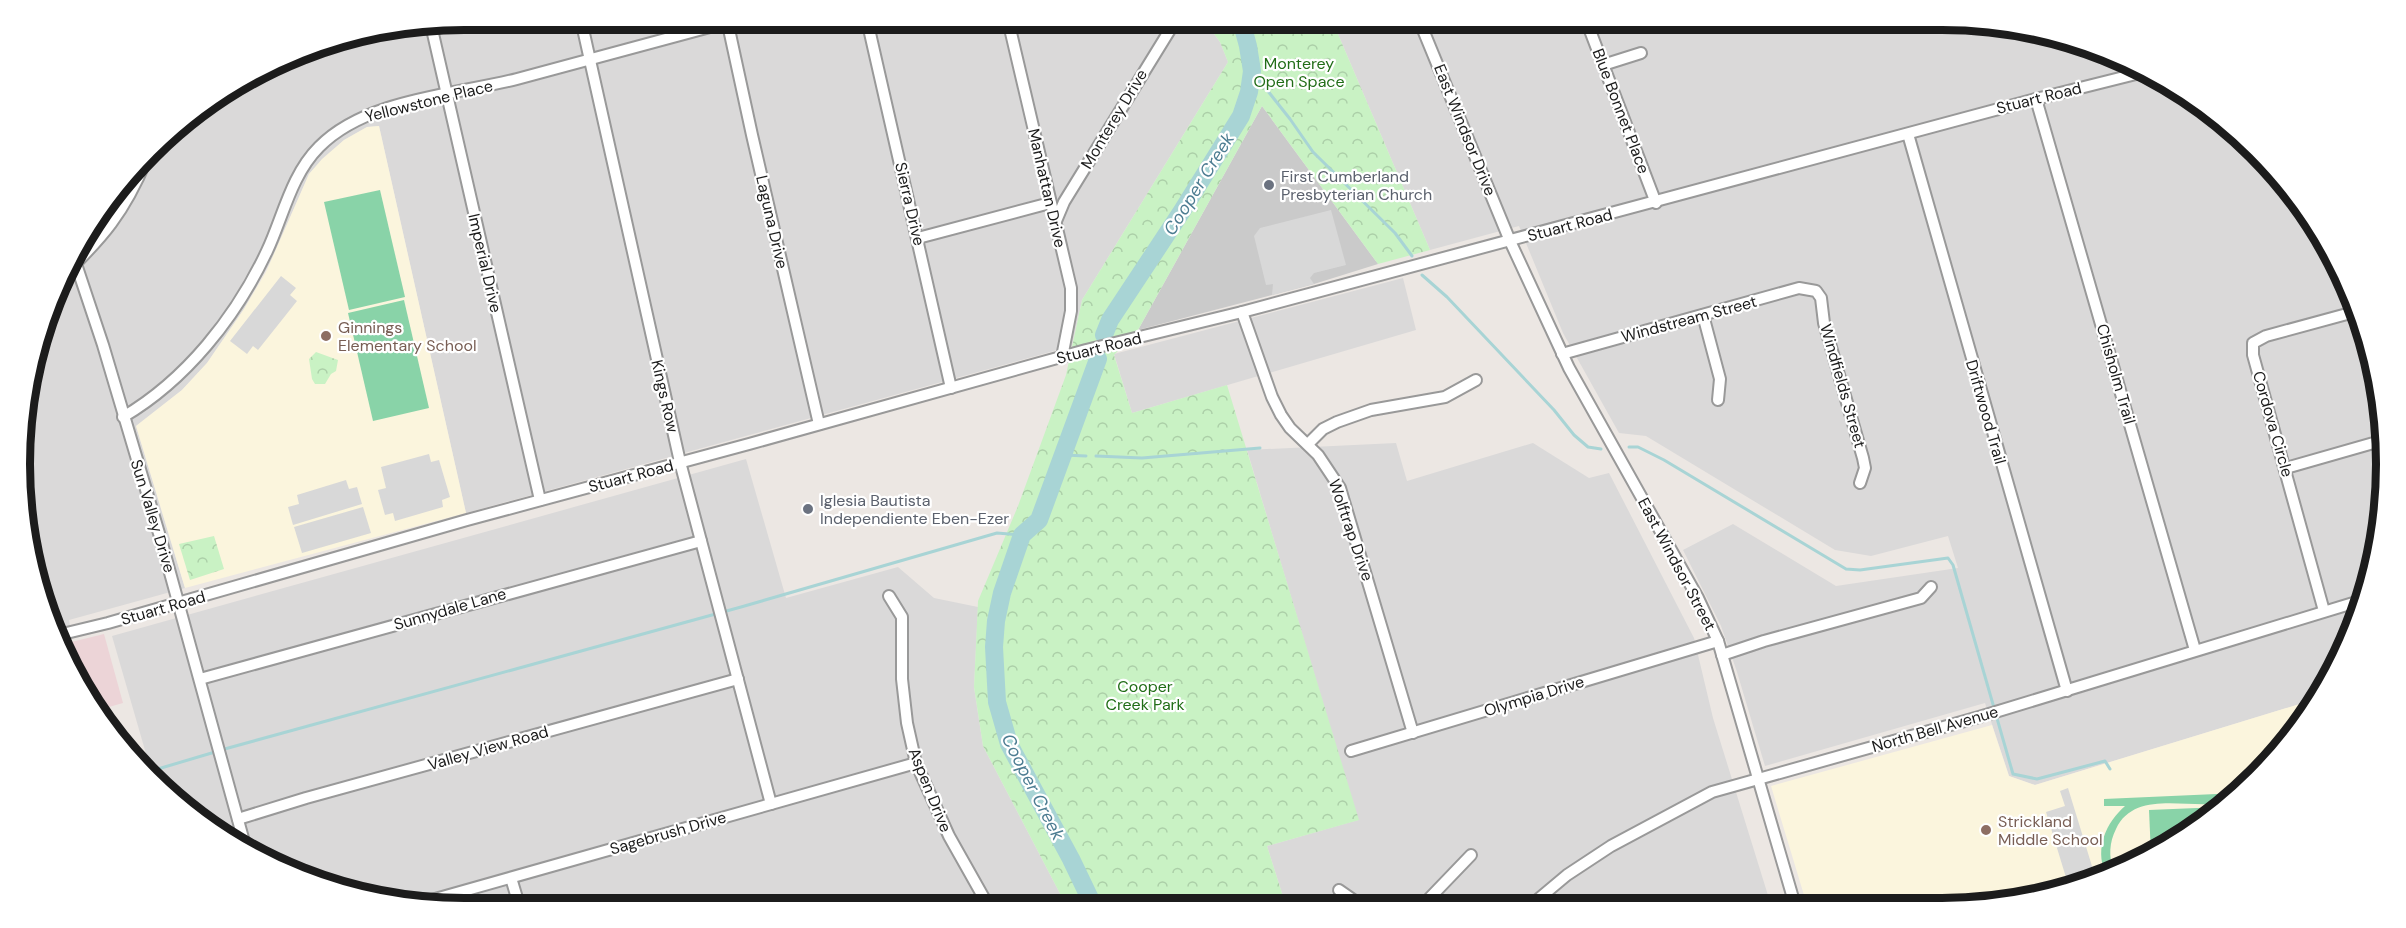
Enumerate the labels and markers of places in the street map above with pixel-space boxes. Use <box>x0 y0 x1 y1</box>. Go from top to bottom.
place label: First Cumberland Presbyterian Church <box>1281 166 1432 205</box>
marker: First Cumberland Presbyterian Church <box>1262 178 1276 192</box>
place label: Ginnings Elementary School <box>338 317 476 356</box>
marker: Ginnings Elementary School <box>319 329 333 343</box>
place label: Iglesia Bautista Independiente Eben-Ezer <box>820 490 1009 529</box>
marker: Iglesia Bautista Independiente Eben-Ezer <box>801 502 815 516</box>
place label: Strickland Middle School <box>1998 811 2102 850</box>
marker: Strickland Middle School <box>1979 823 1993 837</box>

